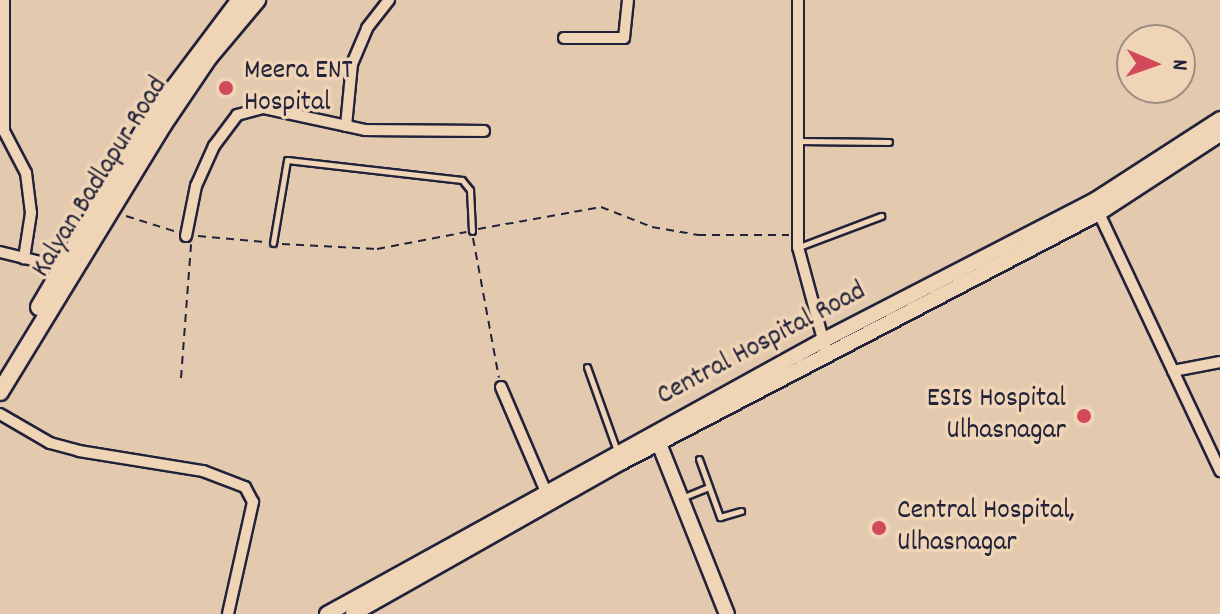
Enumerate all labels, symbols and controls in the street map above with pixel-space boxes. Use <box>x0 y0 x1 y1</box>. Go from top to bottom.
north arrow <box>1116 24 1196 104</box>
place label: Meera ENT Hospital <box>244 55 353 121</box>
text: N <box>1163 59 1194 71</box>
street label: Kalyan Badlapur Road <box>26 72 176 284</box>
marker: Meera ENT Hospital <box>215 77 237 99</box>
street label: Central Hospital Road <box>652 276 872 414</box>
place label: ESIS Hospital Ulhasnagar <box>927 383 1066 449</box>
marker: ESIS Hospital Ulhasnagar <box>1073 405 1095 427</box>
place label: Central Hospital, Ulhasnagar <box>897 495 1075 561</box>
marker: Central Hospital, Ulhasnagar <box>868 517 890 539</box>

